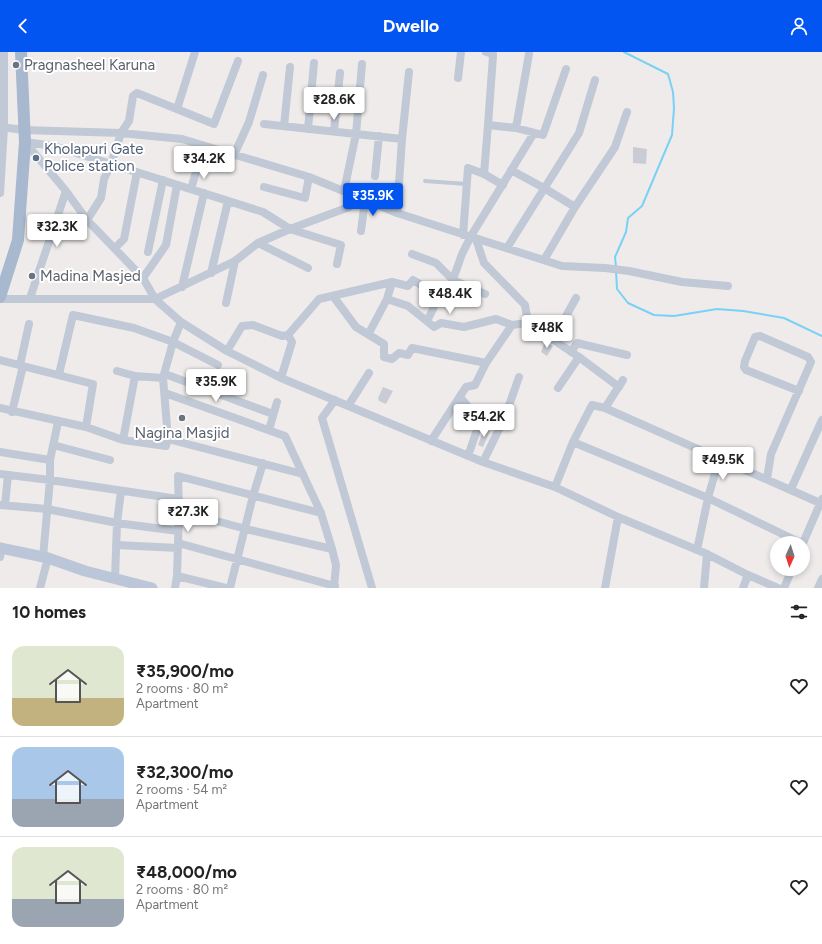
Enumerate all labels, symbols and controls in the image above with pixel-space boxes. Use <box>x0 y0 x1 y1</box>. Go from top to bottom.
icon: back <box>12 15 34 37</box>
text: Dwello <box>383 15 439 37</box>
icon: person <box>788 15 810 37</box>
place label: Pragnasheel Karuna <box>24 56 155 74</box>
marker: Pragnasheel Karuna <box>11 60 21 70</box>
pin: ₹28.6K <box>301 87 367 121</box>
text: ₹28.6K <box>313 92 355 107</box>
place label: Kholapuri Gate Police station <box>44 140 144 175</box>
pin: ₹34.2K <box>171 146 237 180</box>
text: ₹34.2K <box>183 151 225 166</box>
marker: Kholapuri Gate Police station <box>31 153 41 163</box>
pin: ₹35.9K <box>340 183 406 217</box>
text: ₹35.9K <box>352 188 394 203</box>
pin: ₹32.3K <box>24 214 90 248</box>
text: ₹32.3K <box>36 219 78 234</box>
place label: Madina Masjed <box>40 267 141 285</box>
marker: Madina Masjed <box>27 271 37 281</box>
pin: ₹48.4K <box>417 281 483 315</box>
text: ₹48.4K <box>428 286 472 301</box>
pin: ₹48K <box>523 315 571 349</box>
text: ₹48K <box>531 320 563 335</box>
pin: ₹35.9K <box>183 369 249 403</box>
text: ₹35.9K <box>195 374 237 389</box>
pin: ₹54.2K <box>451 404 517 438</box>
text: ₹54.2K <box>463 409 506 424</box>
marker: Nagina Masjid <box>177 413 187 423</box>
place label: Nagina Masjid <box>135 424 229 442</box>
pin: ₹49.5K <box>690 447 756 481</box>
text: ₹49.5K <box>701 452 745 467</box>
pin: ₹27.3K <box>155 499 221 533</box>
text: ₹27.3K <box>167 504 209 519</box>
north arrow <box>770 536 810 576</box>
map controls <box>770 536 810 576</box>
icon: filters <box>788 601 810 623</box>
text: 10 homes <box>12 602 86 622</box>
text: ₹35,900/mo <box>136 661 234 681</box>
icon: home <box>44 662 92 710</box>
icon: heart <box>788 675 810 697</box>
text: 2 rooms · 80 m² <box>136 681 228 696</box>
text: Apartment <box>136 696 199 711</box>
text: ₹32,300/mo <box>136 762 233 782</box>
icon: home <box>44 763 92 811</box>
icon: heart <box>788 776 810 798</box>
text: 2 rooms · 54 m² <box>136 782 227 797</box>
text: Apartment <box>136 797 199 812</box>
text: ₹48,000/mo <box>136 862 237 882</box>
icon: home <box>44 863 92 911</box>
icon: heart <box>788 876 810 898</box>
text: 2 rooms · 80 m² <box>136 882 228 897</box>
text: Apartment <box>136 897 199 912</box>

